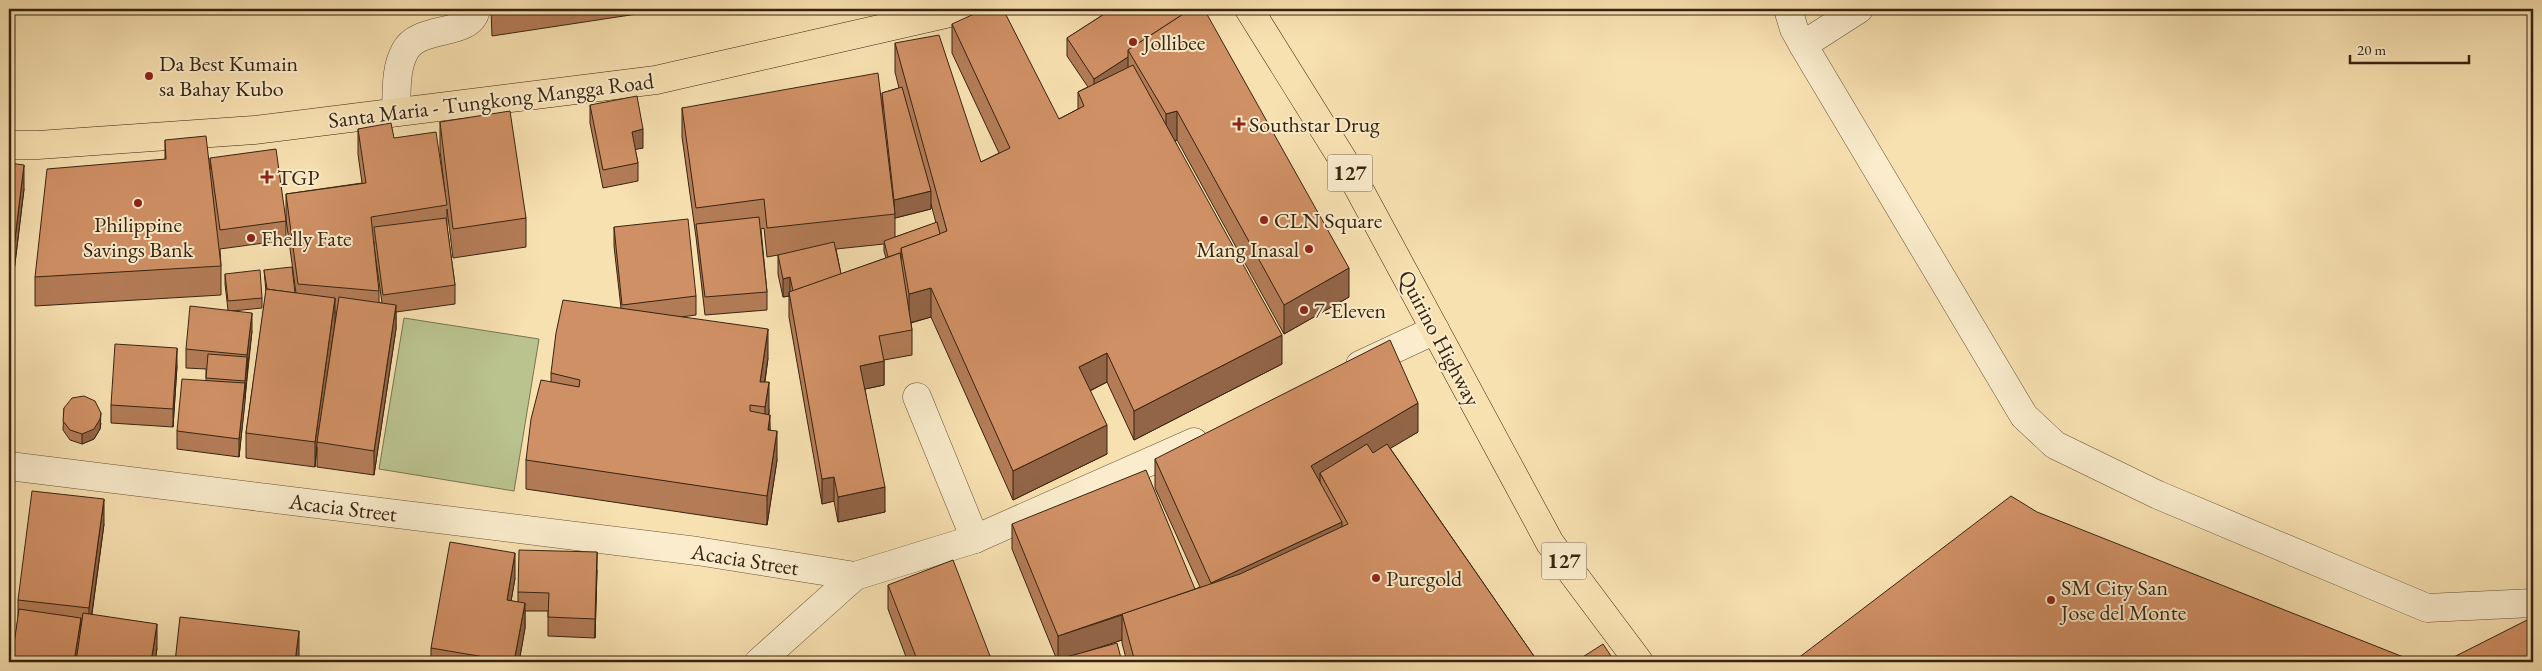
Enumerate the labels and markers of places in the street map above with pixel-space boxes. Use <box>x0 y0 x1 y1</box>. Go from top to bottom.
place label: Jollibee <box>1141 28 1206 57</box>
marker: Jollibee <box>1127 36 1139 48</box>
place label: Da Best Kumain sa Bahay Kubo <box>159 49 299 103</box>
marker: Da Best Kumain sa Bahay Kubo <box>143 70 155 82</box>
place label: Southstar Drug <box>1249 110 1380 139</box>
marker: Southstar Drug <box>1233 118 1245 130</box>
place label: TGP <box>277 163 319 192</box>
marker: TGP <box>261 171 273 183</box>
marker: Philippine Savings Bank <box>132 197 144 209</box>
place label: CLN Square <box>1274 206 1383 235</box>
place label: Philippine Savings Bank <box>83 210 194 264</box>
marker: CLN Square <box>1258 214 1270 226</box>
place label: Fhelly Fate <box>261 224 352 253</box>
marker: Fhelly Fate <box>245 232 257 244</box>
place label: Mang Inasal <box>1196 235 1299 264</box>
marker: Mang Inasal <box>1303 243 1315 255</box>
place label: 7-Eleven <box>1314 296 1387 325</box>
marker: 7-Eleven <box>1298 304 1310 316</box>
place label: Puregold <box>1386 564 1463 593</box>
marker: Puregold <box>1370 572 1382 584</box>
place label: SM City San Jose del Monte <box>2059 573 2187 627</box>
marker: SM City San Jose del Monte <box>2045 594 2057 606</box>

